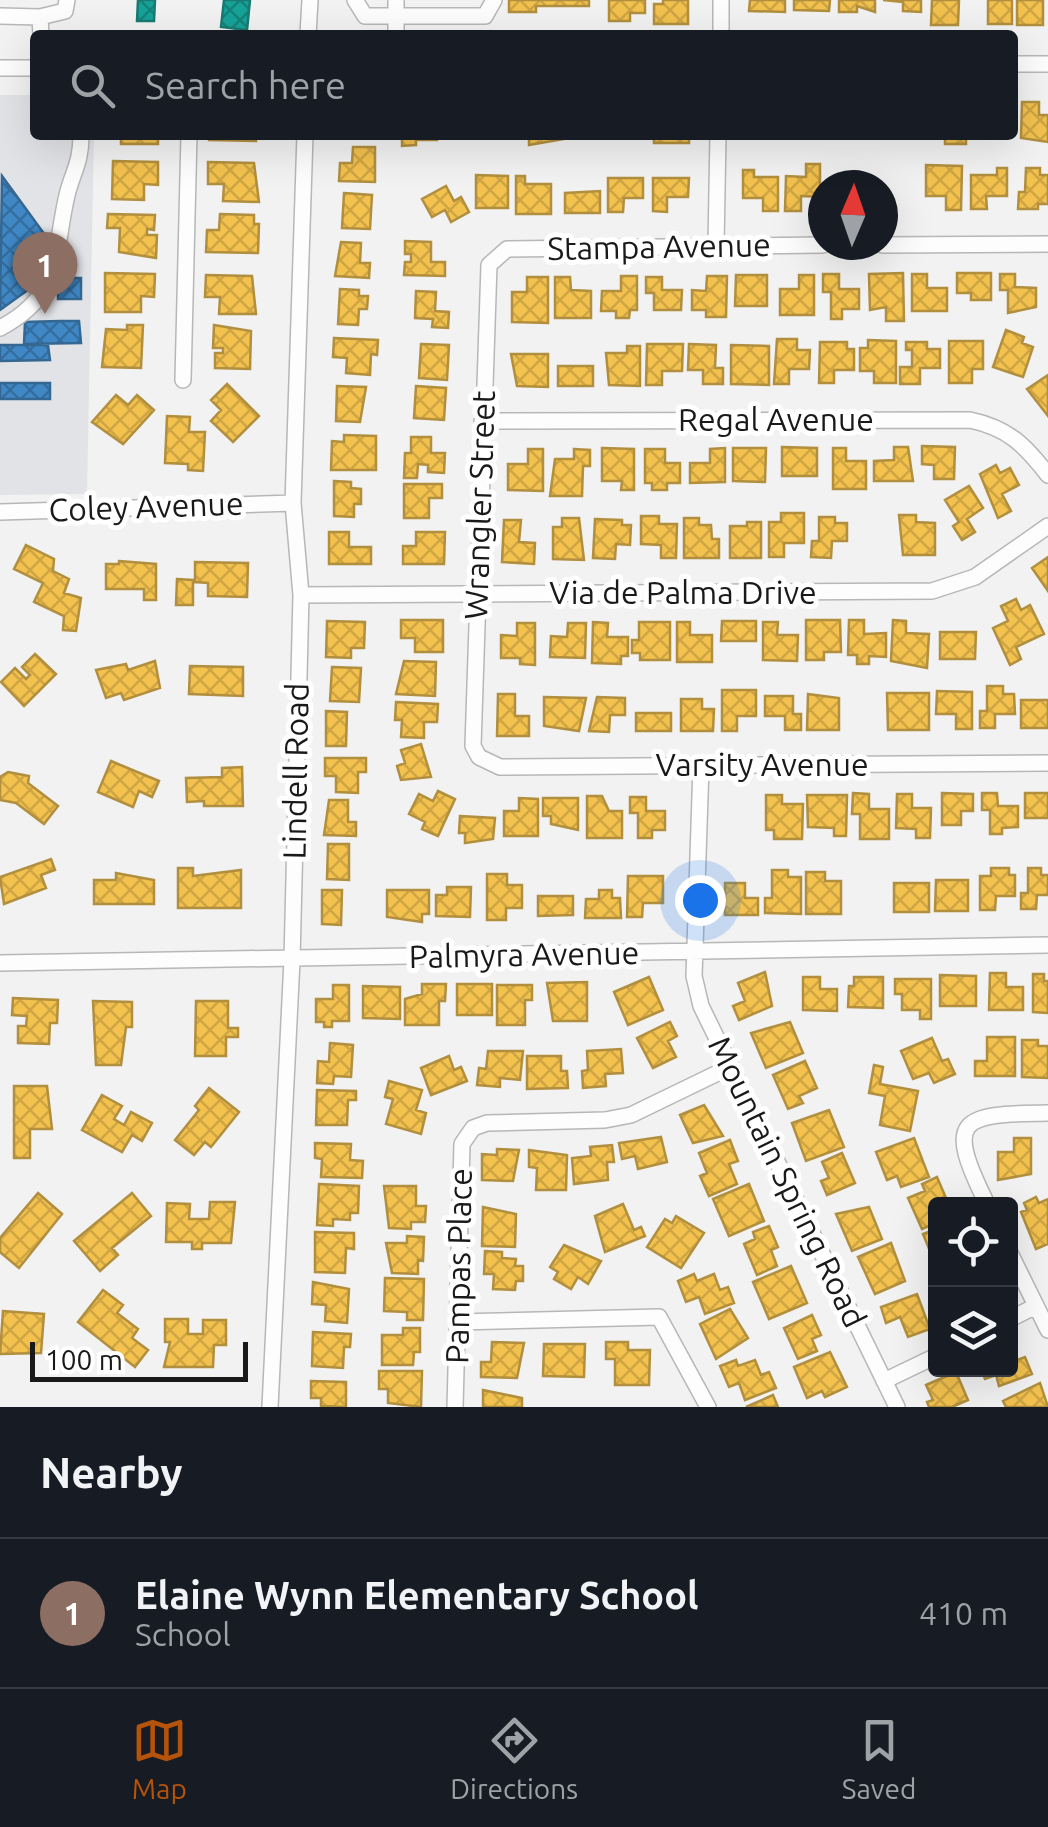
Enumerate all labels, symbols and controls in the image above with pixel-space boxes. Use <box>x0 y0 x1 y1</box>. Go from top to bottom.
search box <box>30 30 1018 140</box>
icon: search <box>65 58 120 113</box>
text: Search here <box>145 64 346 106</box>
north arrow <box>808 170 898 260</box>
street label: Stampa Avenue <box>547 226 771 266</box>
pin: 1 <box>12 232 78 314</box>
street label: Wrangler Street <box>457 389 501 620</box>
street label: Regal Avenue <box>678 401 874 437</box>
street label: Coley Avenue <box>48 485 244 527</box>
street label: Via de Palma Drive <box>549 574 817 610</box>
street label: Lindell Road <box>275 682 315 860</box>
street label: Varsity Avenue <box>655 746 869 782</box>
your location <box>675 875 726 926</box>
street label: Palmyra Avenue <box>408 934 639 974</box>
street label: Mountain Spring Road <box>702 1031 874 1333</box>
street label: Pampas Place <box>438 1168 478 1364</box>
map controls <box>928 1197 1018 1377</box>
button: locate <box>928 1197 1018 1287</box>
button: layers <box>928 1287 1018 1377</box>
scale bar <box>30 1337 248 1382</box>
text: 100 m <box>45 1344 123 1375</box>
text: Nearby <box>40 1449 183 1496</box>
text: Elaine Wynn Elementary School <box>135 1574 699 1616</box>
text: 1 <box>63 1595 82 1631</box>
text: 410 m <box>919 1595 1008 1631</box>
text: School <box>135 1616 231 1652</box>
tab: Map <box>132 1713 187 1804</box>
tab: Directions <box>450 1713 578 1804</box>
tab: Saved <box>842 1713 916 1804</box>

